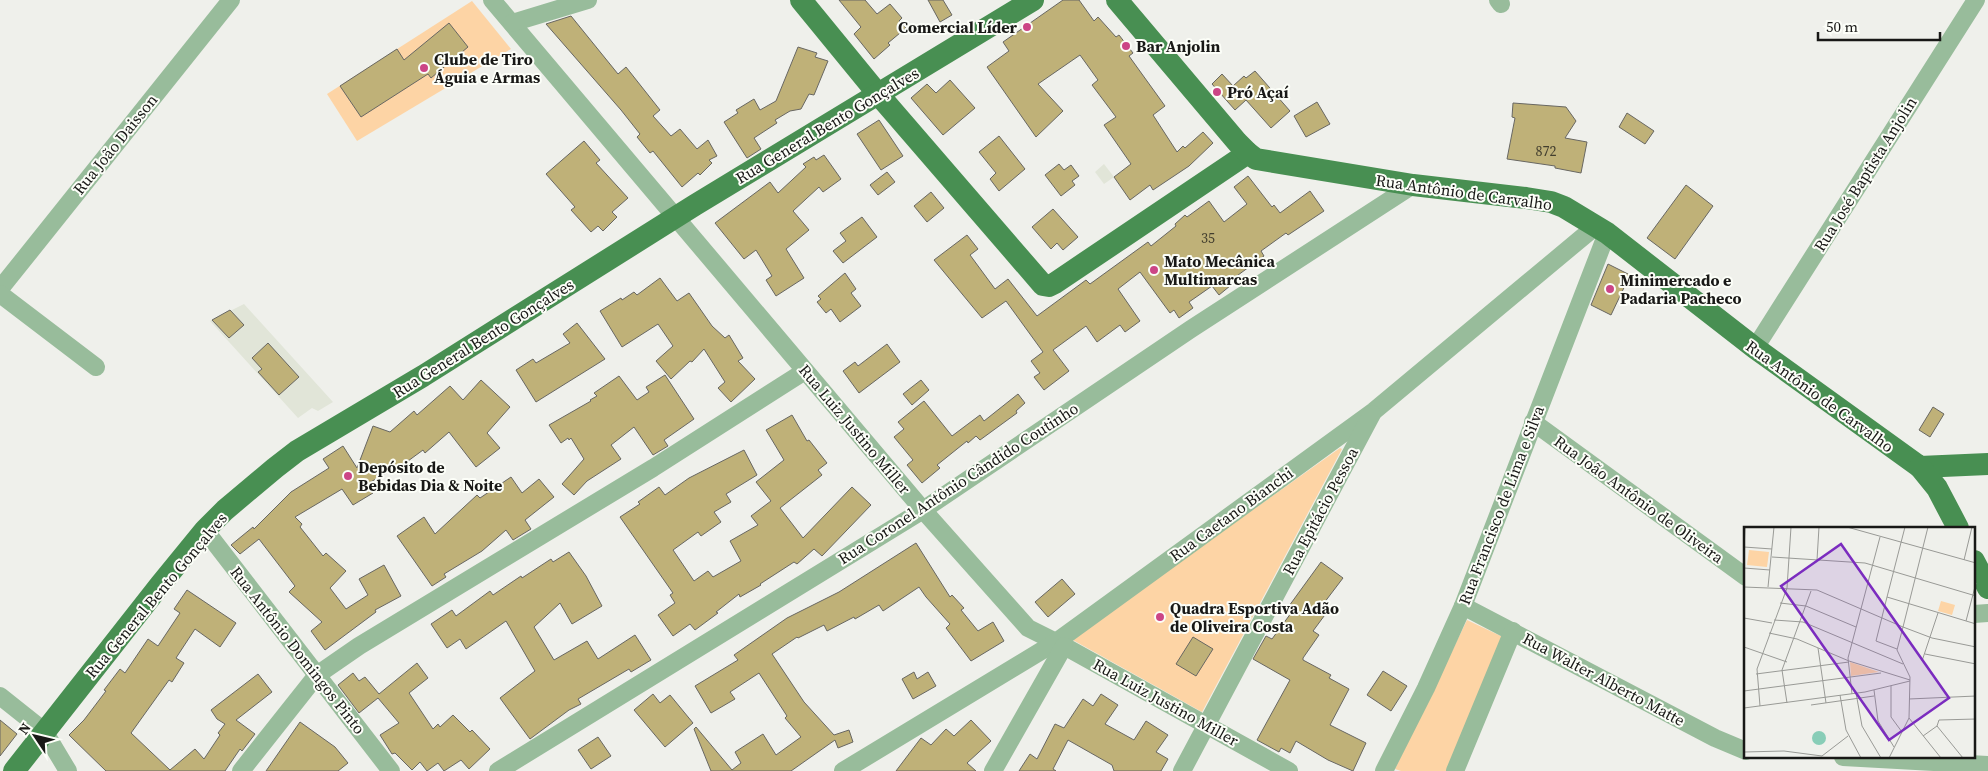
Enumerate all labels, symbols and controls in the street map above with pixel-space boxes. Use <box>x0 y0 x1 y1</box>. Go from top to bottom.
scale bar <box>1818 10 1940 42</box>
place label: Comercial Líder <box>898 16 1018 38</box>
text: 50 m <box>1826 16 1858 37</box>
marker: Comercial Líder <box>1021 21 1033 33</box>
place label: Bar Anjolin <box>1136 35 1221 57</box>
marker: Bar Anjolin <box>1120 40 1132 52</box>
place label: Clube de Tiro Águia e Armas <box>434 48 540 88</box>
street label: Rua General Bento Gonçalves <box>731 61 923 188</box>
marker: Clube de Tiro Águia e Armas <box>418 62 430 74</box>
place label: Pró Açaí <box>1227 81 1289 103</box>
marker: Pró Açaí <box>1211 86 1223 98</box>
street label: Rua João Daisson <box>68 89 163 199</box>
street label: Rua José Baptista Anjolin <box>1808 92 1922 255</box>
house number: 872 <box>1536 141 1557 161</box>
street label: Rua Antônio de Carvalho <box>1374 169 1554 215</box>
house number: 35 <box>1201 228 1215 248</box>
place label: Mato Mecânica Multimarcas <box>1164 250 1275 290</box>
marker: Mato Mecânica Multimarcas <box>1148 264 1160 276</box>
place label: Minimercado e Padaria Pacheco <box>1620 269 1742 309</box>
street label: Rua General Bento Gonçalves <box>388 273 578 403</box>
marker: Minimercado e Padaria Pacheco <box>1604 283 1616 295</box>
street label: Rua Antônio de Carvalho <box>1742 335 1899 457</box>
street label: Rua Luiz Justino Miller <box>794 359 916 499</box>
street label: Rua Coronel Antônio Cândido Coutinho <box>834 397 1083 569</box>
street label: Rua Francisco de Lima e Silva <box>1453 402 1549 608</box>
street label: Rua João Antônio de Oliveira <box>1550 430 1729 569</box>
street label: Rua Epitácio Pessoa <box>1277 443 1363 579</box>
place label: Depósito de Bebidas Dia & Noite <box>358 456 502 496</box>
street label: Rua Caetano Bianchi <box>1165 461 1297 566</box>
marker: Depósito de Bebidas Dia & Noite <box>342 470 354 482</box>
street label: Rua General Bento Gonçalves <box>80 507 232 682</box>
inset map <box>1744 527 1976 758</box>
street label: Rua Antônio Domingos Pinto <box>226 562 371 739</box>
place label: Quadra Esportiva Adão de Oliveira Costa <box>1170 597 1339 637</box>
marker: Quadra Esportiva Adão de Oliveira Costa <box>1154 611 1166 623</box>
street label: Rua Walter Alberto Matte <box>1519 627 1689 731</box>
street label: Rua Luiz Justino Miller <box>1089 653 1243 751</box>
north arrow <box>10 711 60 761</box>
text: N <box>13 719 35 738</box>

